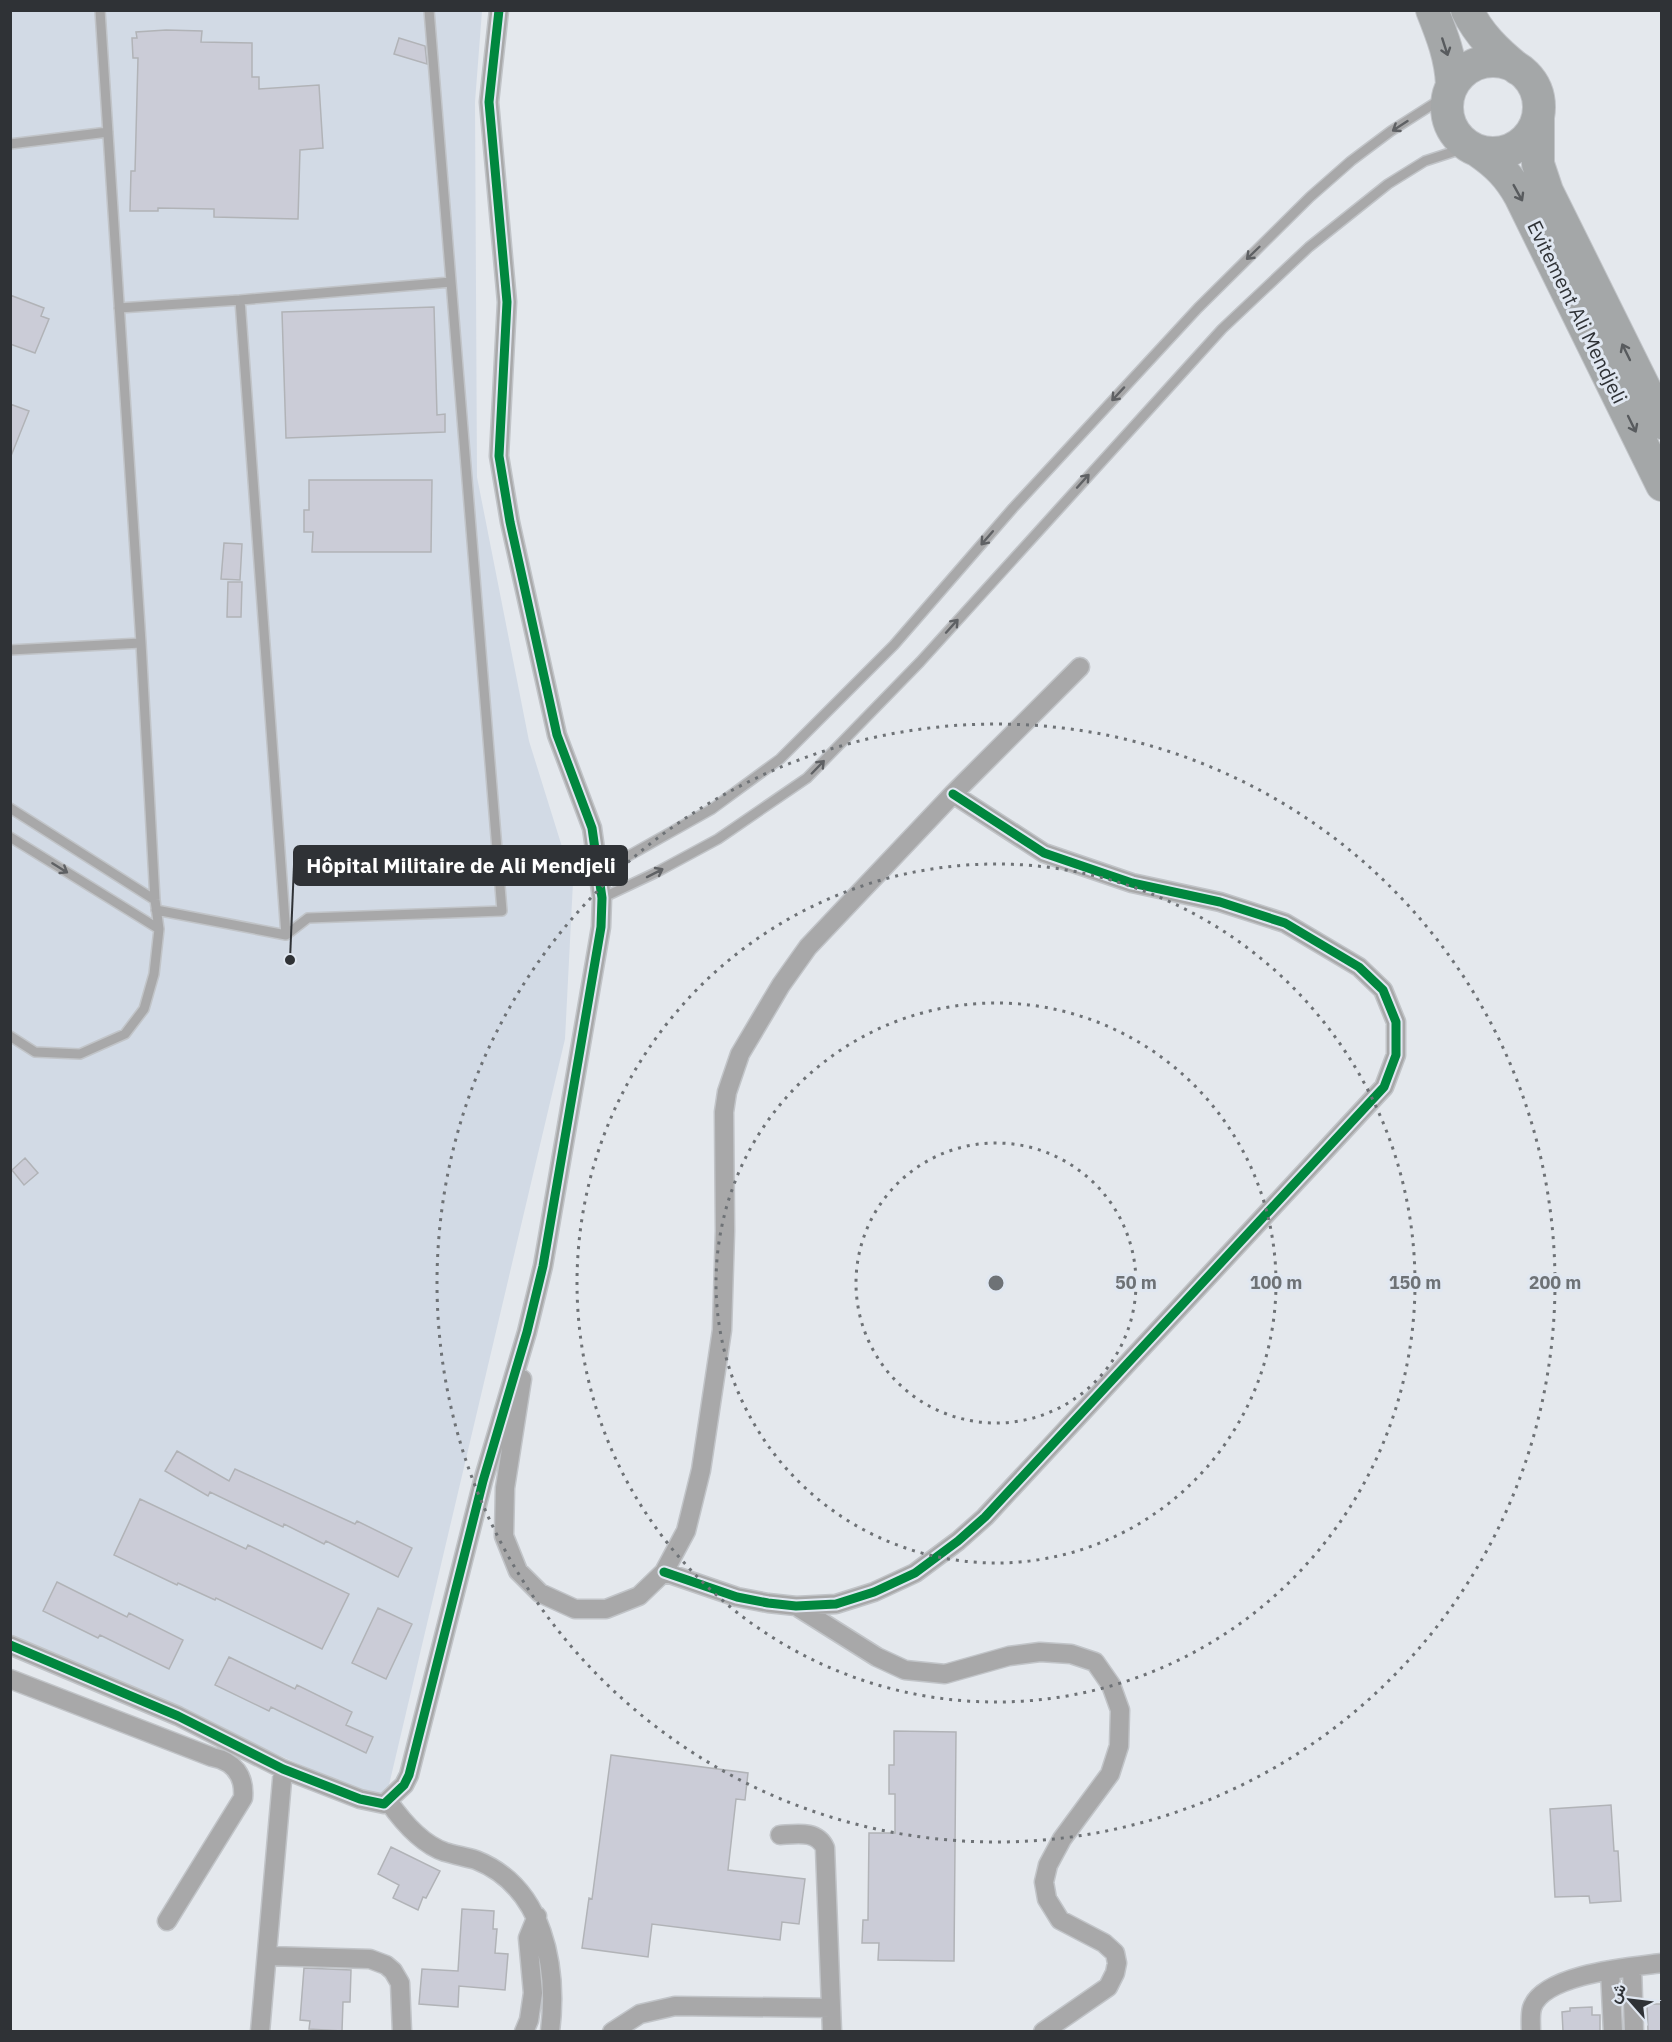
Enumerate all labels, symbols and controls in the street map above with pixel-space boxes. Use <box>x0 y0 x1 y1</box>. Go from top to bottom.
one-way arrow <box>1441 37 1452 56</box>
one-way arrow <box>1391 119 1408 132</box>
one-way arrow <box>1512 184 1524 201</box>
street label: Evitement Ali Mendjeli <box>1521 216 1634 408</box>
one-way arrow <box>1246 246 1260 261</box>
one-way arrow <box>1620 343 1632 361</box>
one-way arrow <box>1111 386 1125 401</box>
one-way arrow <box>1627 415 1638 433</box>
one-way arrow <box>1076 473 1090 488</box>
one-way arrow <box>980 530 994 545</box>
one-way arrow <box>945 619 959 634</box>
one-way arrow <box>811 759 825 774</box>
callout: Hôpital Militaire de Ali Mendjeli <box>294 846 627 885</box>
text: Hôpital Militaire de Ali Mendjeli <box>306 851 616 879</box>
one-way arrow <box>51 863 68 875</box>
one-way arrow <box>646 867 663 879</box>
text: 50 m <box>1115 1271 1157 1294</box>
text: 100 m <box>1250 1271 1302 1294</box>
text: 150 m <box>1389 1271 1441 1294</box>
text: 200 m <box>1529 1271 1581 1294</box>
centre of rings <box>986 1273 1006 1293</box>
north arrow <box>1600 1970 1660 2030</box>
text: ش <box>1603 1980 1630 2006</box>

